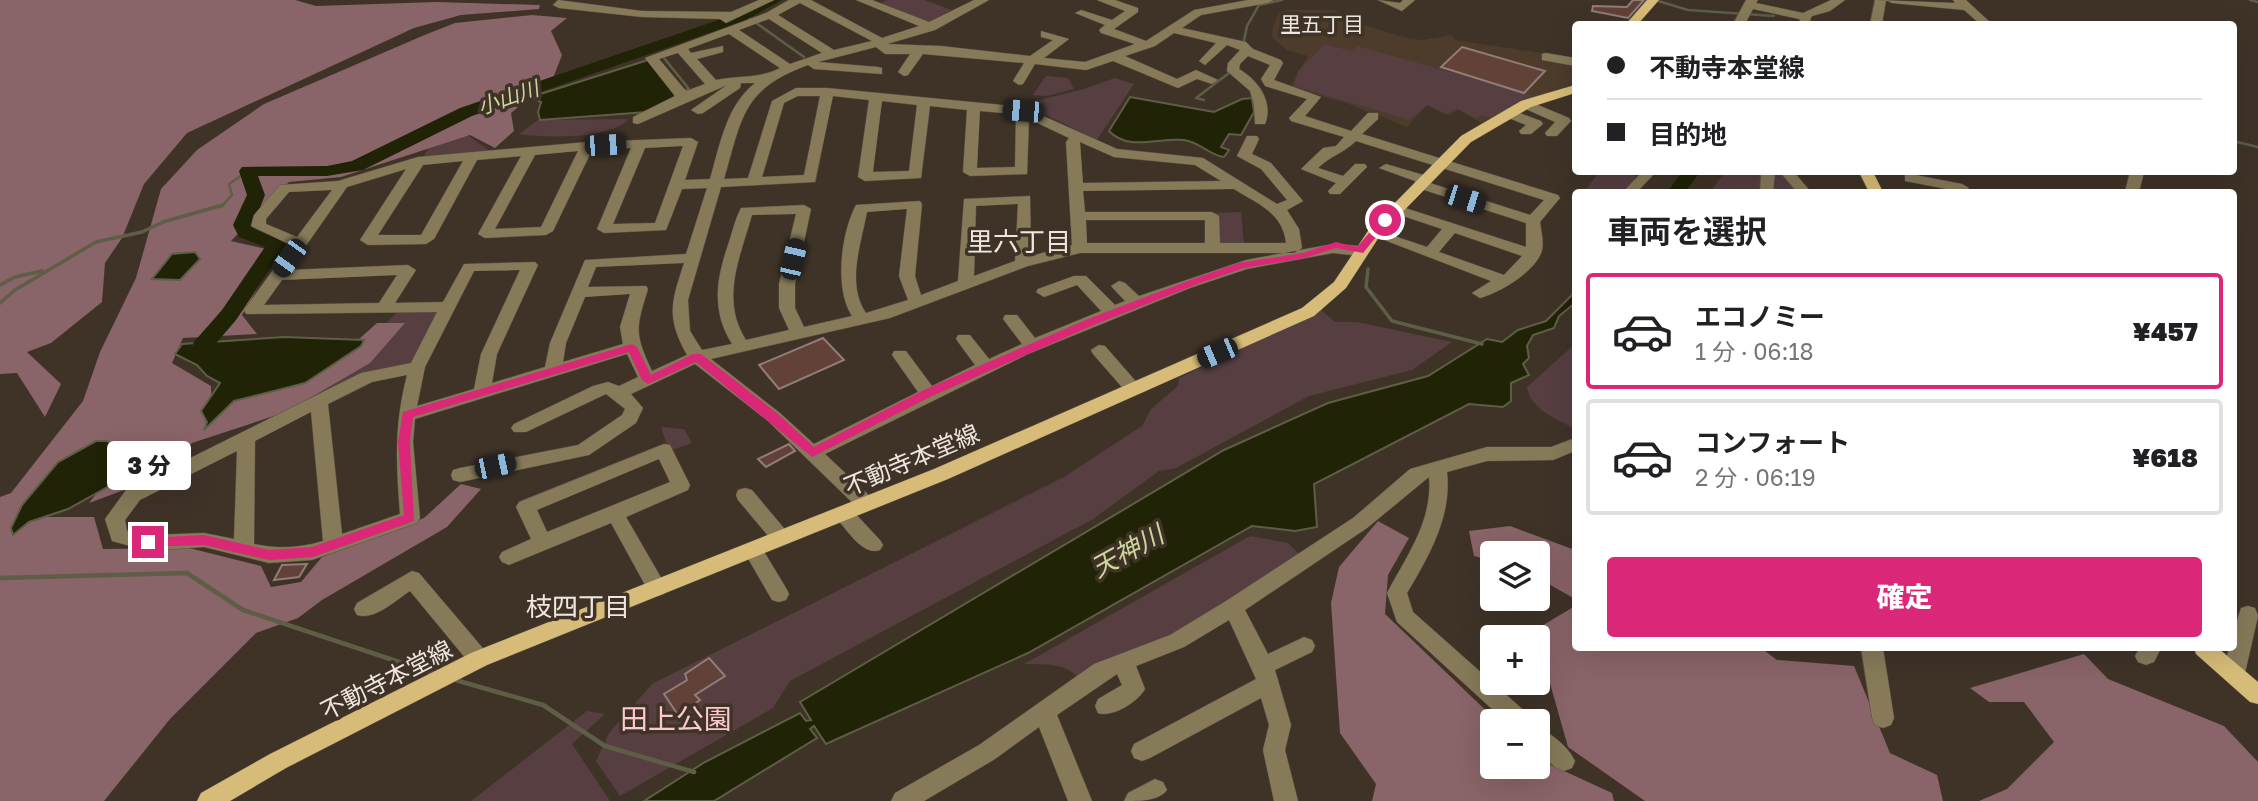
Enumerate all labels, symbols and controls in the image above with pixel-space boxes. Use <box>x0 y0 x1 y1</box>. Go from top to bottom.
district label: 里五丁目 <box>1280 11 1364 37</box>
text: 不動寺本堂線 <box>1649 52 1805 83</box>
water label: 小山川 <box>474 74 544 120</box>
car <box>1002 99 1045 123</box>
text: 目的地 <box>1649 119 1727 150</box>
car <box>584 133 627 157</box>
car <box>1442 183 1489 215</box>
route start <box>1369 204 1401 236</box>
text: 車両を選択 <box>1607 212 1767 250</box>
district label: 里六丁目 <box>967 226 1071 257</box>
car <box>269 235 310 281</box>
car <box>779 236 808 282</box>
icon: car <box>1611 300 1674 363</box>
text: エコノミー <box>1695 301 1825 332</box>
text: ¥457 <box>2133 316 2198 347</box>
car <box>1194 335 1241 371</box>
text: 1 分 · 06:18 <box>1695 337 1814 365</box>
street label: 不動寺本堂線 <box>839 418 983 500</box>
icon: car <box>1611 426 1674 489</box>
text: コンフォート <box>1695 427 1850 458</box>
callout: 3 分 <box>106 440 190 490</box>
text: ¥618 <box>2132 442 2198 473</box>
text: 3 分 <box>127 451 171 479</box>
car <box>473 451 518 481</box>
text: 2 分 · 06:19 <box>1695 463 1816 491</box>
water label: 天神川 <box>1085 517 1171 583</box>
route end <box>132 526 164 558</box>
map controls <box>1480 541 1550 779</box>
button: layers <box>1480 541 1550 611</box>
button: 確定 <box>1607 557 2202 637</box>
district label: 枝四丁目 <box>526 591 630 622</box>
button: + <box>1480 625 1550 695</box>
street label: 不動寺本堂線 <box>315 633 457 725</box>
park label: 田上公園 <box>620 702 732 735</box>
button: − <box>1480 709 1550 779</box>

